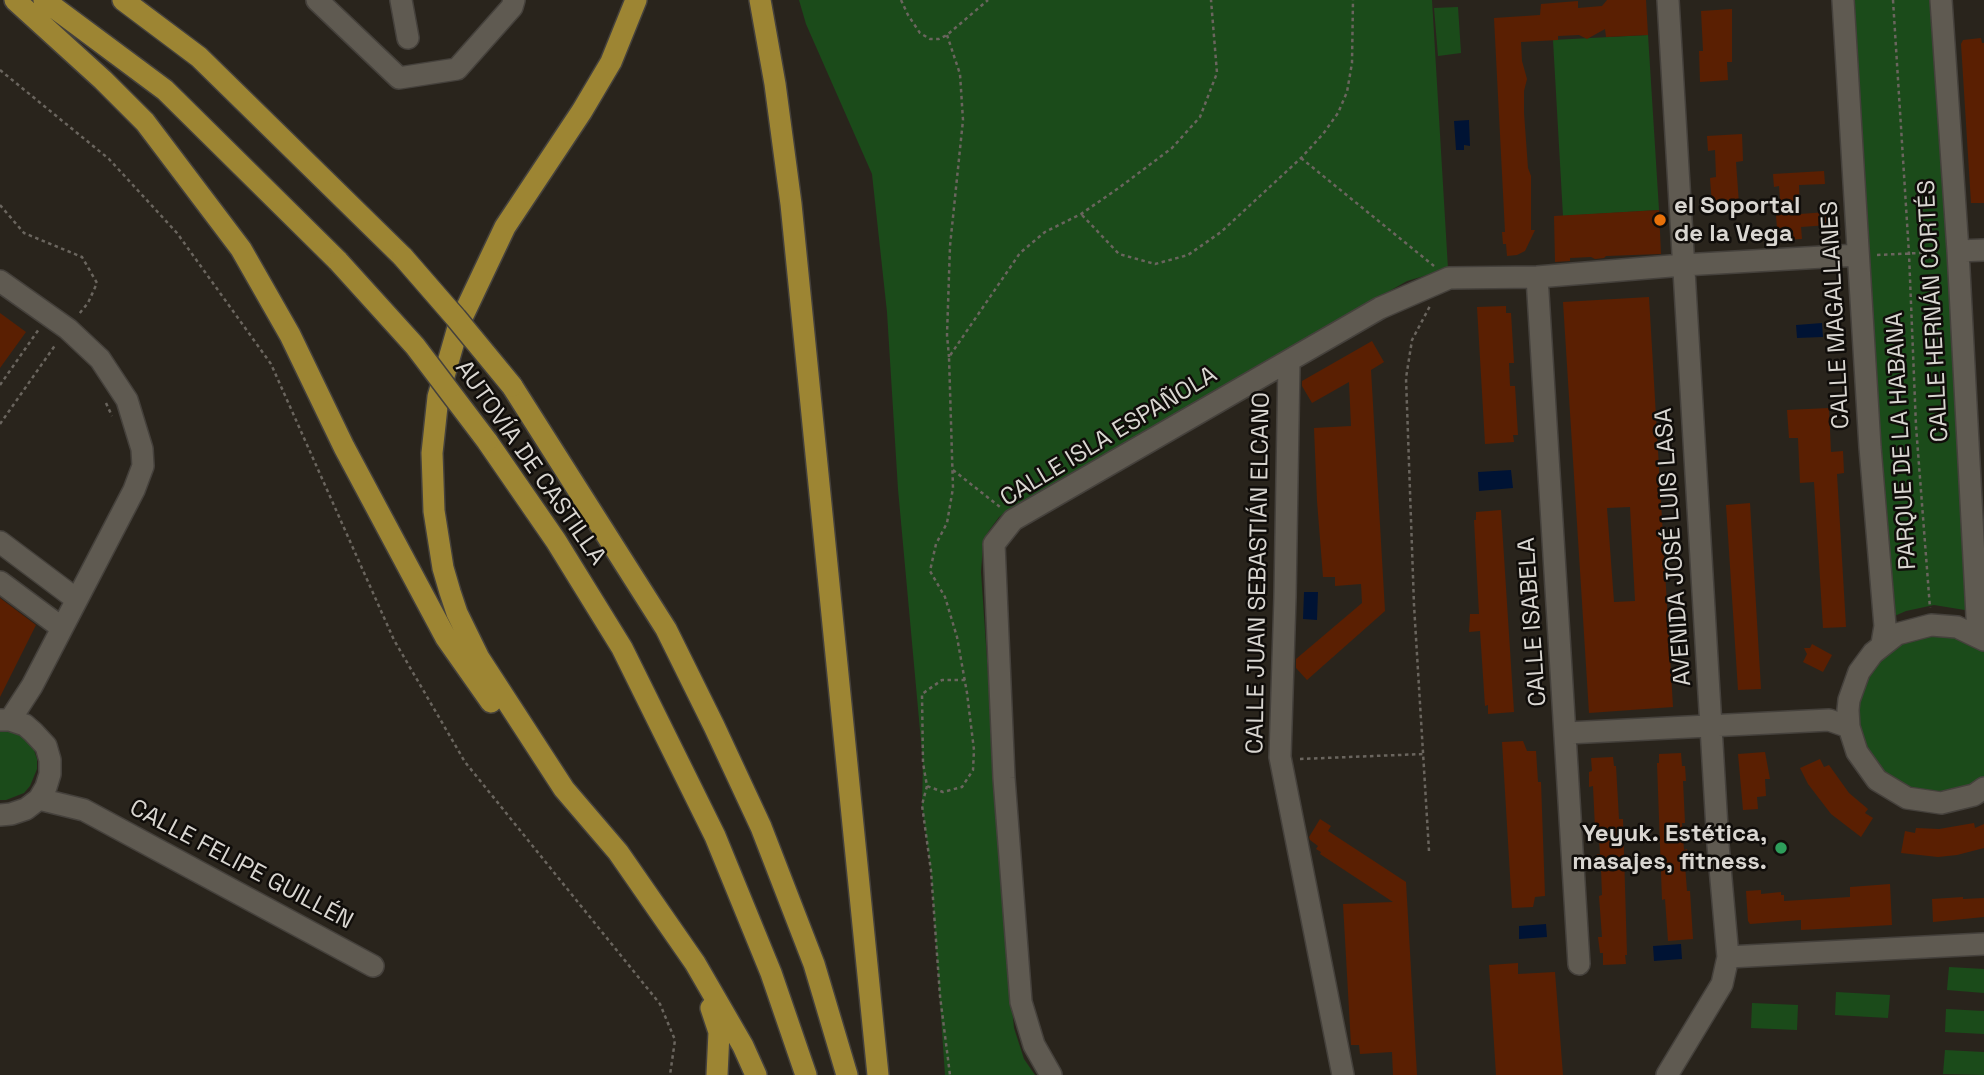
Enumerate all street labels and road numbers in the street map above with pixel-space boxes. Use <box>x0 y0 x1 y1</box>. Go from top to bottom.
street label: CALLE HERNÁN CORTÉS <box>1913 179 1955 443</box>
street label: CALLE MAGALLANES <box>1816 200 1856 430</box>
street label: PARQUE DE LA HABANA <box>1881 312 1923 570</box>
street label: AUTOVÍA DE CASTILLA <box>449 355 611 571</box>
street label: CALLE ISLA ESPAÑOLA <box>995 361 1223 513</box>
street label: CALLE JUAN SEBASTIÁN ELCANO <box>1241 392 1277 754</box>
street label: AVENIDA JOSÉ LUIS LASA <box>1650 407 1698 687</box>
street label: CALLE ISABELA <box>1513 536 1553 708</box>
street label: CALLE FELIPE GUILLÉN <box>124 794 358 936</box>

